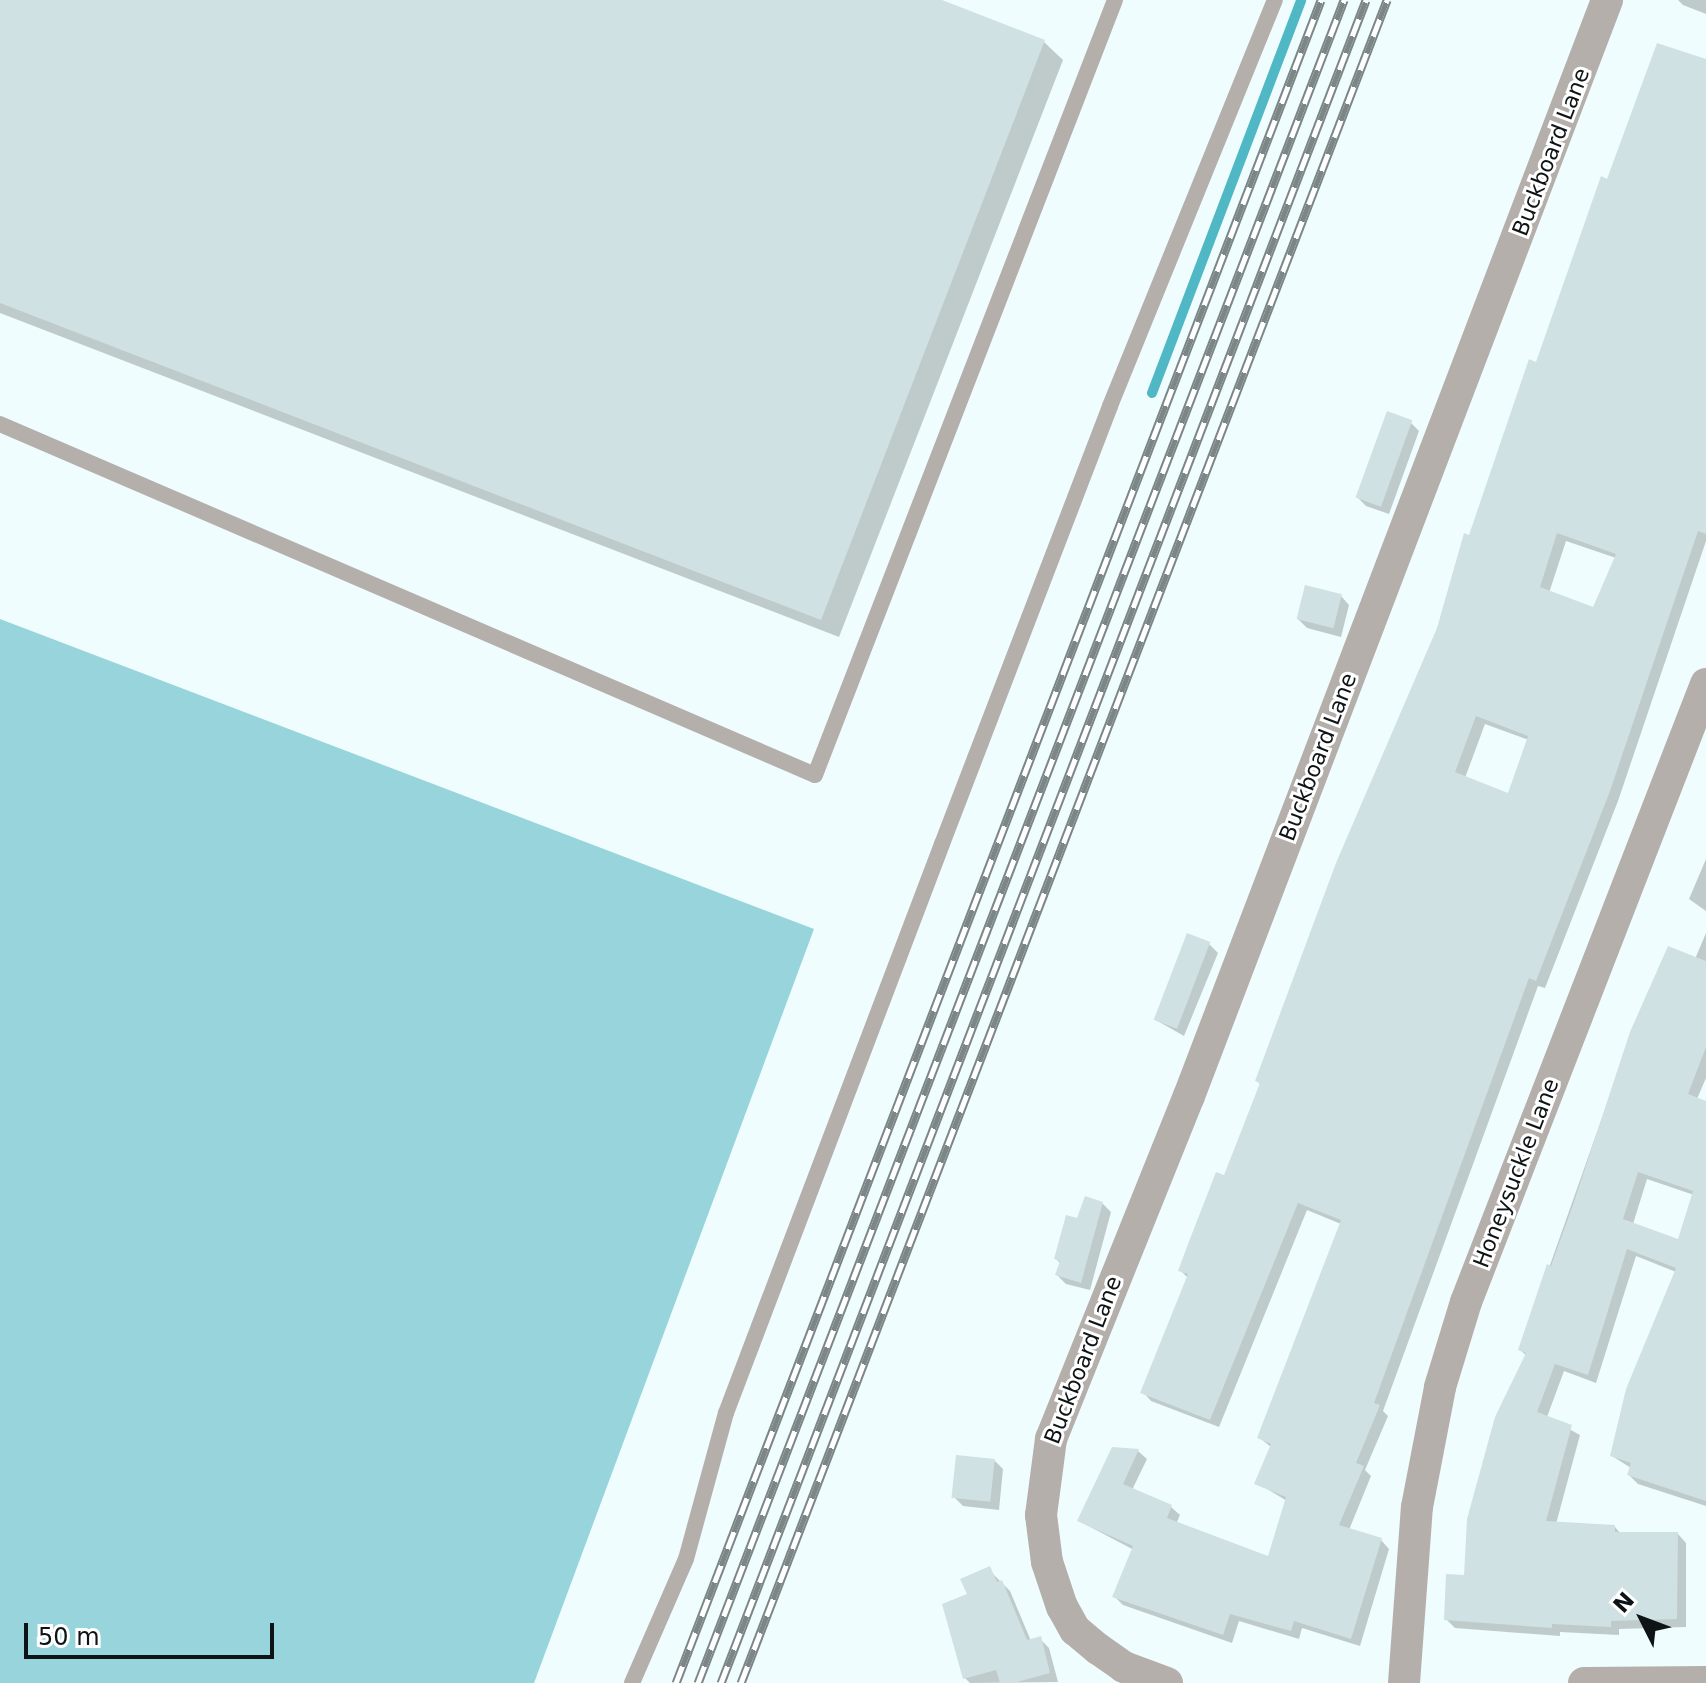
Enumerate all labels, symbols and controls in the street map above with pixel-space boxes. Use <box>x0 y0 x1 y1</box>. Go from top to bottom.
street label: Buckboard Lane <box>1507 64 1595 240</box>
street label: Buckboard Lane <box>1274 669 1362 845</box>
street label: Honeysuckle Lane <box>1468 1075 1564 1271</box>
street label: Buckboard Lane <box>1039 1272 1127 1448</box>
north arrow <box>1602 1579 1682 1659</box>
text: N <box>1608 1587 1639 1618</box>
scale bar <box>28 1607 278 1657</box>
text: 50 m <box>38 1623 100 1651</box>

